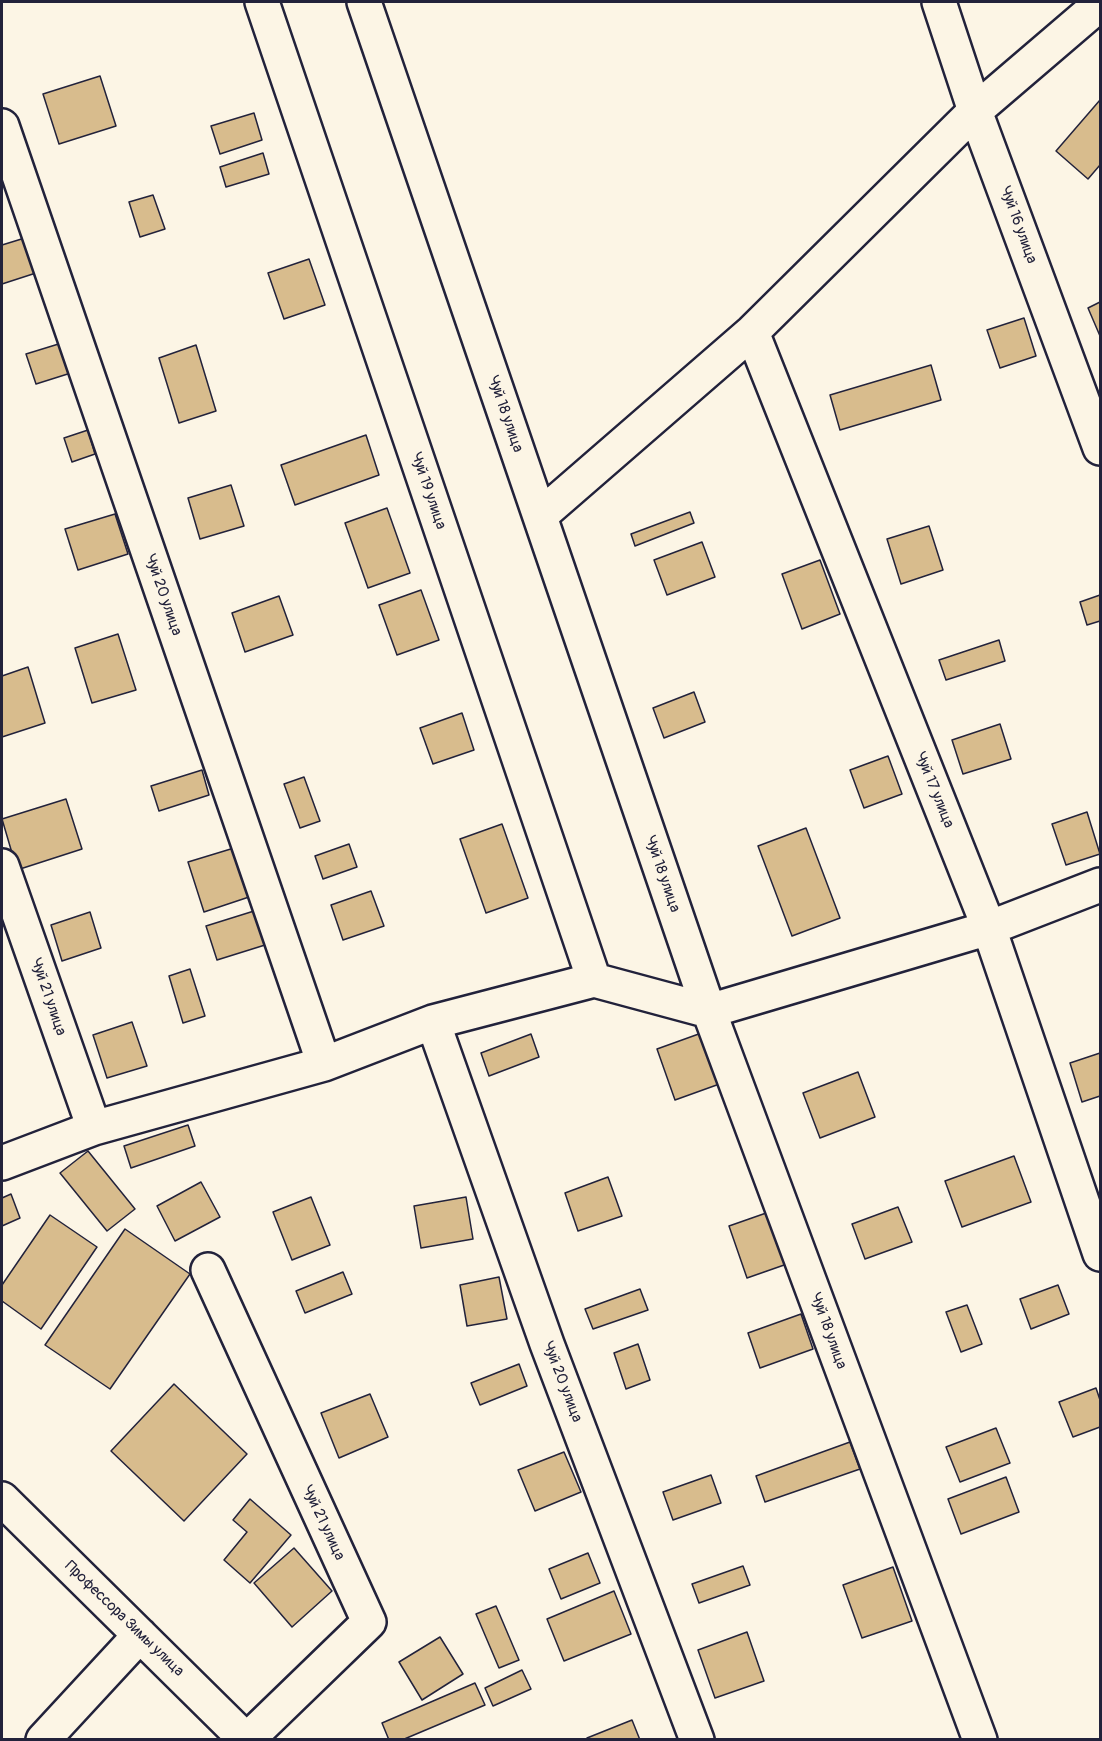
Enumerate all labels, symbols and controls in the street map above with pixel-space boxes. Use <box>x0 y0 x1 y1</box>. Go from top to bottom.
street label: Чуй 16 улица <box>996 184 1040 266</box>
street label: Чуй 18 улица <box>483 373 527 455</box>
street label: Чуй 19 улица <box>406 450 450 532</box>
street label: Чуй 20 улица <box>141 552 185 638</box>
street label: Чуй 17 улица <box>911 749 957 831</box>
street label: Чуй 18 улица <box>640 833 684 915</box>
street label: Чуй 21 улица <box>26 956 70 1038</box>
street label: Чуй 18 улица <box>806 1290 850 1372</box>
street label: Чуй 20 улица <box>538 1339 586 1425</box>
street label: Чуй 21 улица <box>298 1483 348 1563</box>
street label: Профессора Зимы улица <box>61 1557 187 1681</box>

